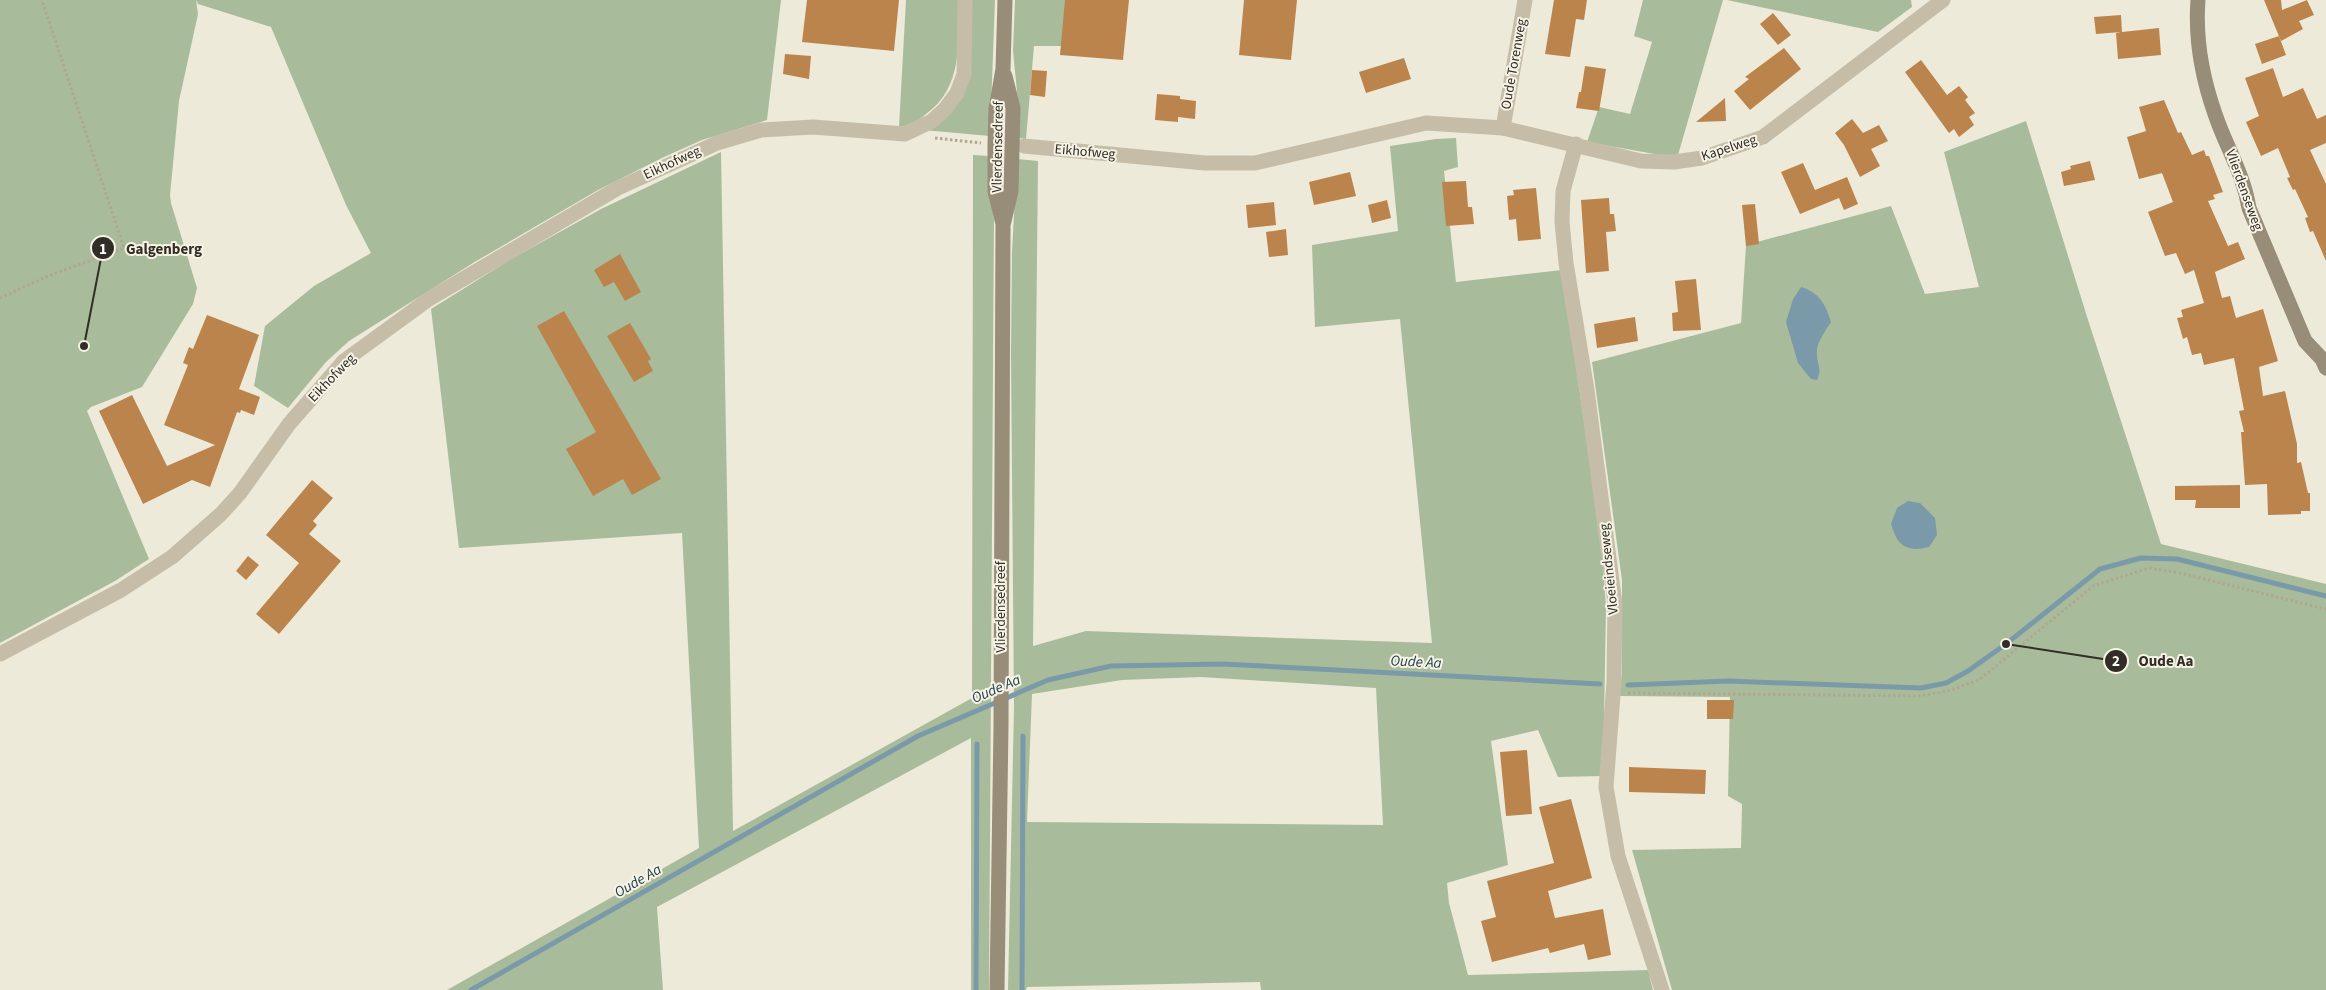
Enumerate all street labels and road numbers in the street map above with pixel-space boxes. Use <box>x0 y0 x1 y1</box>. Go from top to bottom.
street label: Oude Torenweg <box>1496 17 1532 111</box>
street label: Vlierdensedreef <box>987 100 1009 193</box>
street label: Kapelweg <box>1699 130 1759 166</box>
street label: Eikhofweg <box>1054 139 1116 165</box>
street label: Eikhofweg <box>640 141 704 185</box>
street label: Vlierdenseweg <box>2220 147 2268 233</box>
street label: Eikhofweg <box>304 349 360 407</box>
street label: Vloeieindseweg <box>1594 523 1624 615</box>
street label: Vlierdensedreef <box>991 560 1011 653</box>

